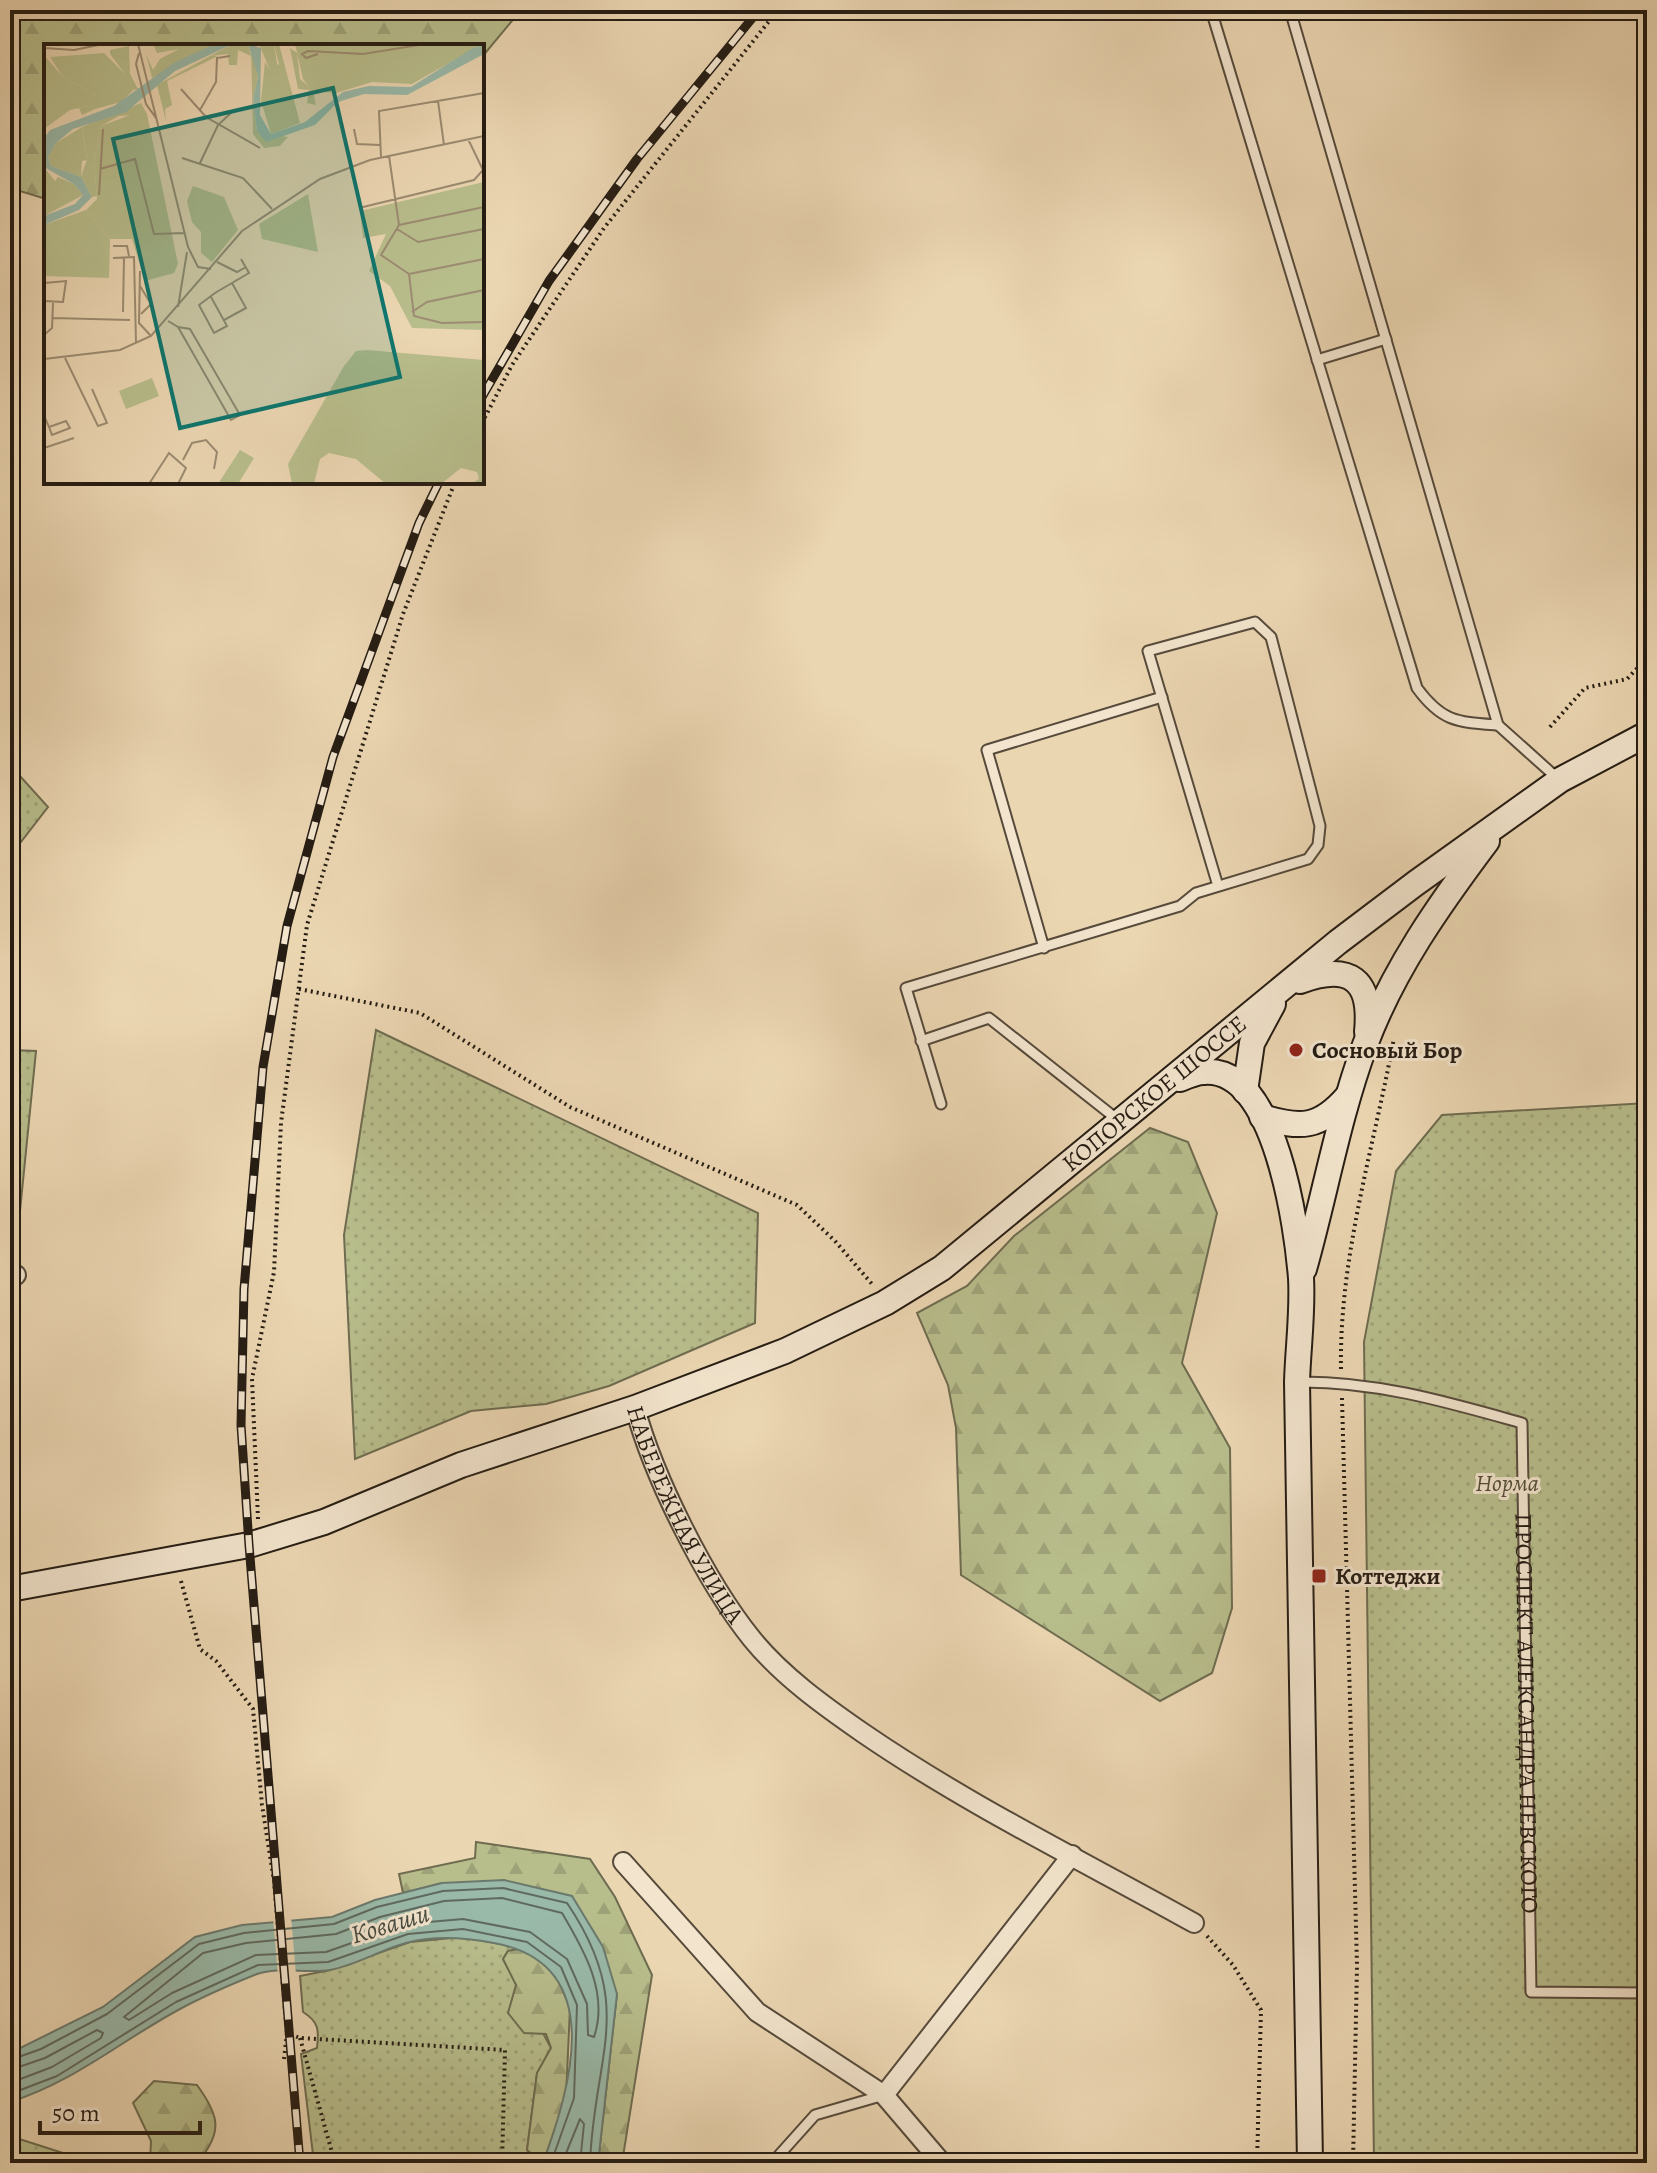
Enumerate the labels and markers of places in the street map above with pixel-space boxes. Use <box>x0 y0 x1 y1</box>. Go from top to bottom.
place label: Сосновый Бор <box>1312 1034 1463 1066</box>
marker: Сосновый Бор <box>1287 1041 1305 1059</box>
place label: Коттеджи <box>1335 1560 1441 1592</box>
marker: Коттеджи <box>1310 1567 1328 1585</box>

